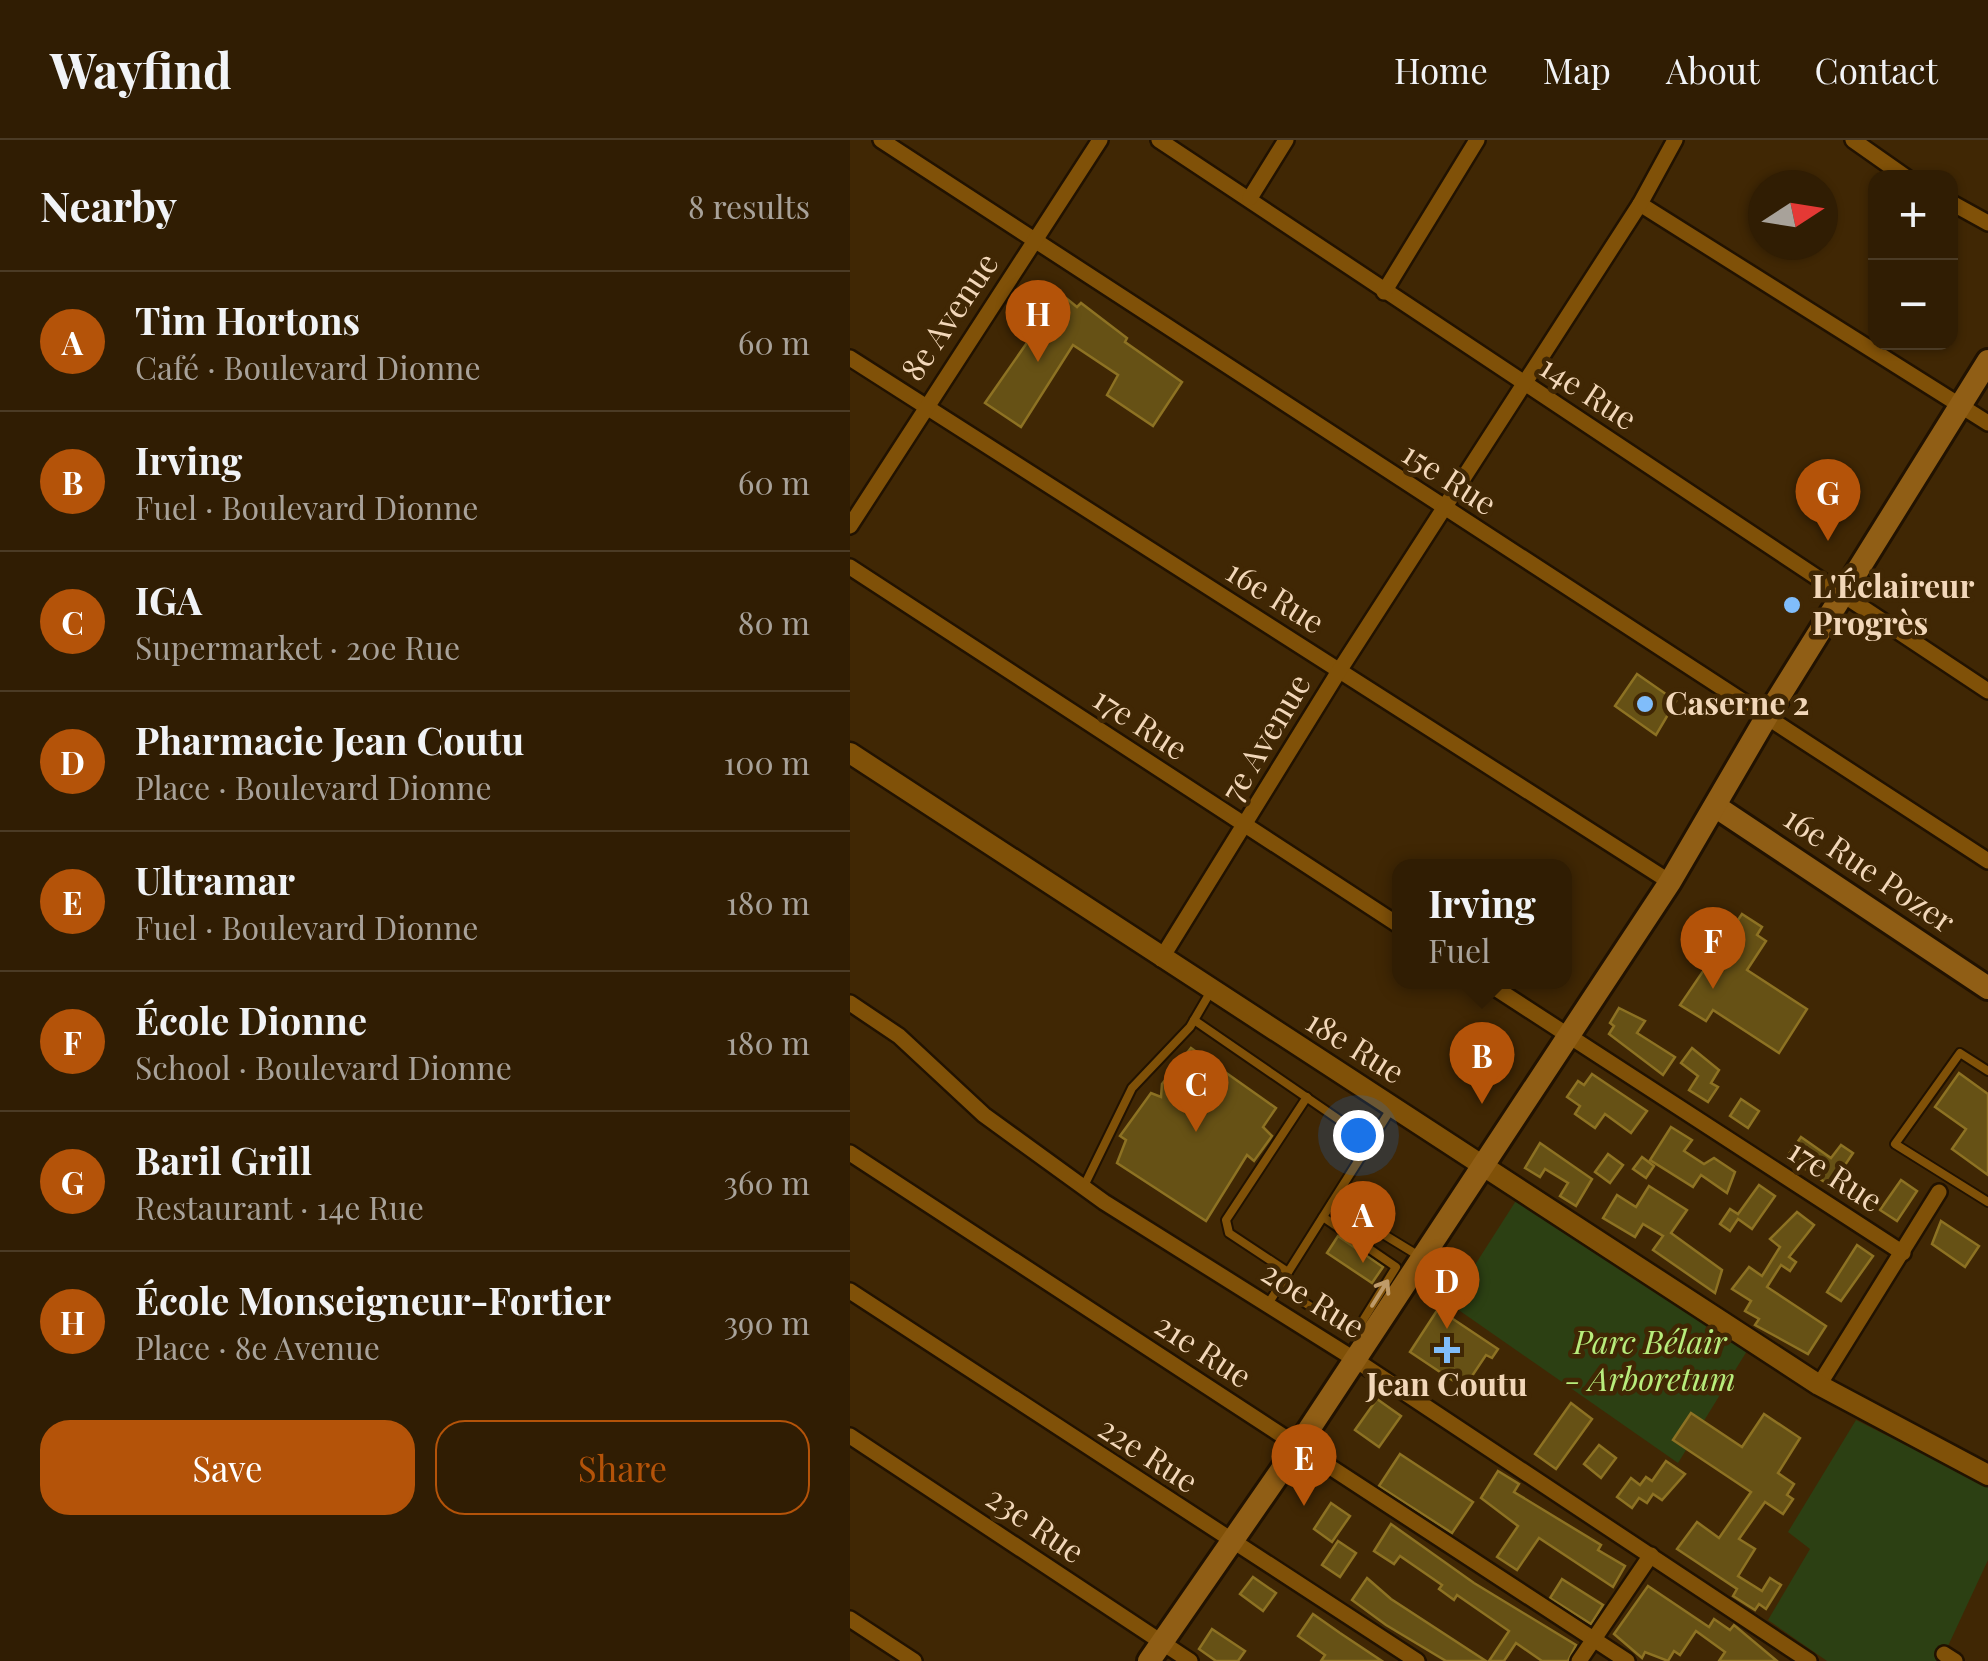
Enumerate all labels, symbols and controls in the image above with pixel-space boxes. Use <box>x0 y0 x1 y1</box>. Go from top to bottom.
text: Wayfind <box>50 37 232 101</box>
text: Home <box>1394 46 1488 93</box>
text: Map <box>1543 46 1611 93</box>
text: About <box>1666 46 1760 93</box>
text: Contact <box>1815 46 1938 93</box>
north arrow <box>1748 170 1838 260</box>
map controls <box>1868 170 1958 350</box>
button: + <box>1868 170 1958 260</box>
text: Nearby <box>40 177 177 233</box>
text: 8 results <box>688 184 810 227</box>
street label: 8e Avenue <box>889 243 1006 388</box>
button: − <box>1868 260 1958 350</box>
pin: H <box>1006 280 1070 362</box>
text: Tim Hortons <box>135 294 360 345</box>
text: A <box>62 320 83 363</box>
text: 60 m <box>738 320 810 363</box>
street label: 14e Rue <box>1533 344 1646 438</box>
text: Café · Boulevard Dionne <box>135 345 481 388</box>
street label: 15e Rue <box>1395 430 1506 523</box>
text: Irving <box>135 434 242 485</box>
pin: G <box>1796 458 1860 541</box>
text: B <box>62 460 83 503</box>
text: 60 m <box>738 460 810 503</box>
text: Fuel · Boulevard Dionne <box>135 485 479 528</box>
street label: 16e Rue <box>1219 548 1334 642</box>
place label: L'Éclaireur Progrès <box>1812 563 1974 643</box>
text: IGA <box>135 574 202 625</box>
marker: L'Éclaireur Progrès <box>1781 594 1803 616</box>
text: C <box>61 600 84 643</box>
text: 80 m <box>738 600 810 643</box>
text: Supermarket · 20e Rue <box>135 625 460 668</box>
street label: 7e Avenue <box>1209 665 1319 809</box>
street label: 17e Rue <box>1086 675 1197 768</box>
place label: Caserne 2 <box>1665 680 1810 723</box>
marker: Caserne 2 <box>1634 693 1656 715</box>
text: Pharmacie Jean Coutu <box>135 714 524 765</box>
text: D <box>60 740 85 783</box>
text: 100 m <box>723 740 810 783</box>
text: Place · Boulevard Dionne <box>135 765 492 808</box>
street label: 16e Rue Pozer <box>1776 795 1964 941</box>
text: Ultramar <box>135 854 295 905</box>
popup <box>1392 859 1572 989</box>
text: Irving <box>1428 877 1536 928</box>
text: E <box>62 880 83 923</box>
text: 180 m <box>726 880 810 923</box>
text: Fuel · Boulevard Dionne <box>135 905 479 948</box>
pin: F <box>1680 906 1746 989</box>
text: Fuel <box>1428 928 1490 971</box>
text: École Dionne <box>135 994 367 1045</box>
street label: 18e Rue <box>1299 998 1414 1092</box>
text: F <box>63 1020 82 1063</box>
text: 180 m <box>726 1020 810 1063</box>
pin: B <box>1450 1022 1514 1104</box>
text: School · Boulevard Dionne <box>135 1045 512 1088</box>
pin: C <box>1164 1050 1228 1132</box>
your location <box>1333 1110 1384 1161</box>
street label: 17e Rue <box>1781 1127 1892 1220</box>
text: Baril Grill <box>135 1134 312 1185</box>
text: G <box>61 1160 84 1203</box>
text: 360 m <box>723 1160 810 1203</box>
pin: A <box>1330 1180 1396 1263</box>
text: Restaurant · 14e Rue <box>135 1185 424 1228</box>
pin: D <box>1414 1246 1480 1329</box>
street label: 20e Rue <box>1255 1249 1374 1346</box>
text: École Monseigneur-Fortier <box>135 1274 611 1325</box>
one-way arrow <box>1370 1279 1391 1308</box>
text: H <box>60 1300 85 1343</box>
text: 390 m <box>724 1300 810 1343</box>
street label: 21e Rue <box>1148 1302 1261 1396</box>
park label: Parc Bélair - Arboretum <box>1564 1319 1736 1399</box>
text: Place · 8e Avenue <box>135 1325 380 1368</box>
marker: Jean Coutu <box>1436 1339 1458 1361</box>
place label: Jean Coutu <box>1365 1361 1528 1404</box>
street label: 22e Rue <box>1091 1405 1207 1501</box>
button: Save <box>40 1420 415 1515</box>
button: Share <box>435 1420 810 1515</box>
pin: E <box>1272 1424 1336 1506</box>
street label: 23e Rue <box>979 1475 1094 1571</box>

